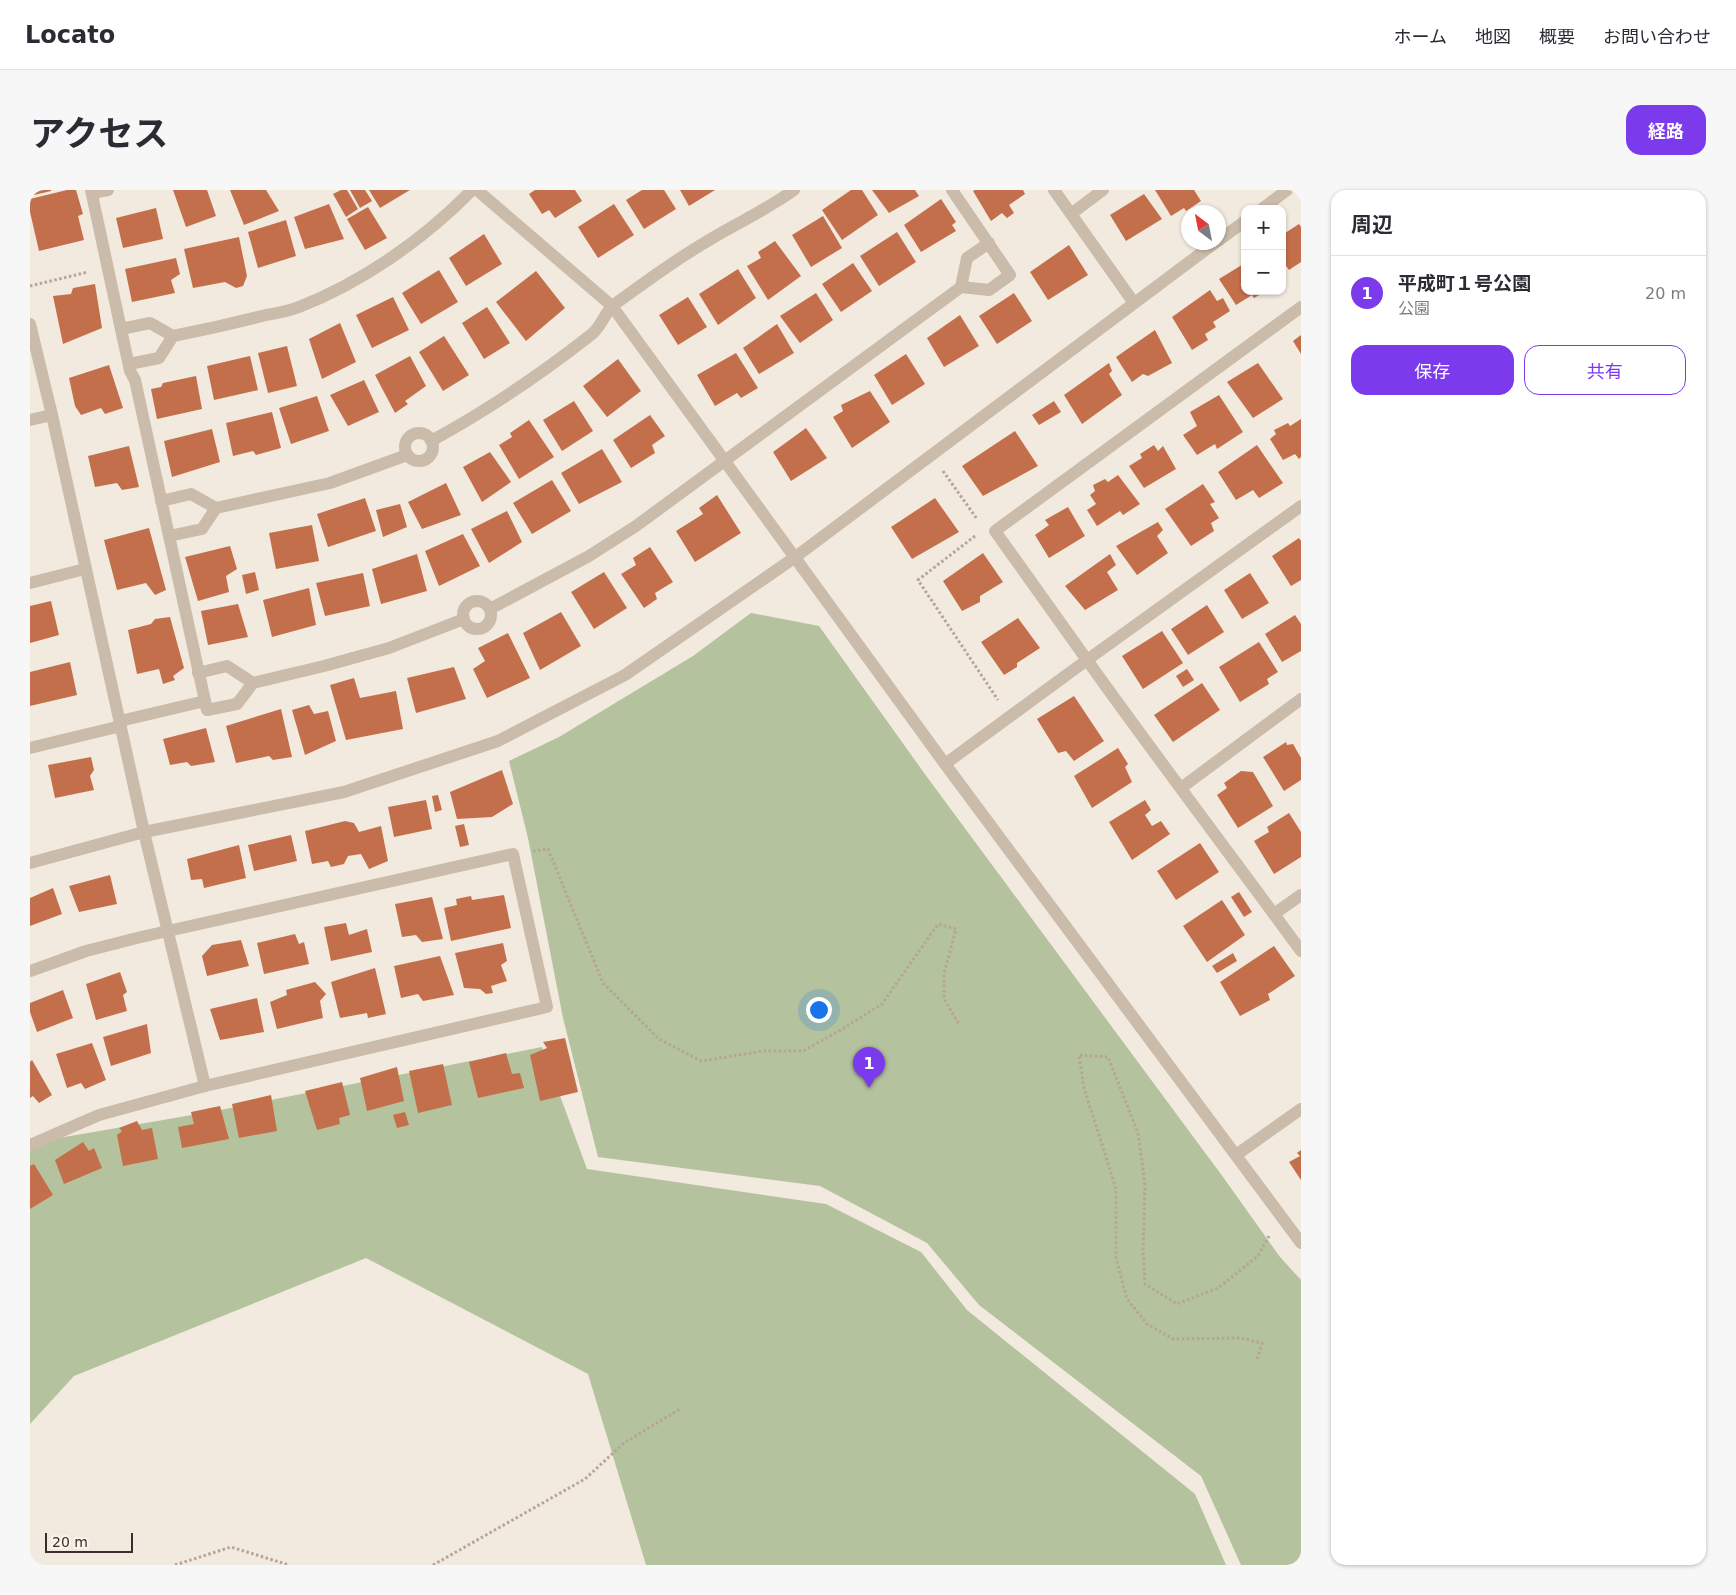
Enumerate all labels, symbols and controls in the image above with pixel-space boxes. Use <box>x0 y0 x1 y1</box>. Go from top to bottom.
text: Locato <box>25 21 115 49</box>
text: ホーム <box>1394 26 1447 47</box>
text: 地図 <box>1475 26 1511 47</box>
text: 概要 <box>1539 26 1575 47</box>
text: お問い合わせ <box>1603 26 1711 47</box>
button: 経路 <box>1626 105 1706 155</box>
text: アクセス <box>30 114 168 154</box>
north arrow <box>1181 205 1226 250</box>
map controls <box>1241 205 1286 295</box>
button: + <box>1241 205 1286 250</box>
text: 周辺 <box>1351 213 1393 237</box>
button: − <box>1241 250 1286 295</box>
text: 平成町１号公園 <box>1398 272 1531 294</box>
text: 1 <box>1361 284 1373 303</box>
text: 20 m <box>1645 284 1686 303</box>
text: 公園 <box>1398 299 1430 318</box>
button: 保存 <box>1351 345 1514 395</box>
button: 共有 <box>1524 345 1686 395</box>
your location <box>806 997 832 1023</box>
pin: 1 <box>853 1047 885 1088</box>
scale bar <box>45 1530 132 1553</box>
text: 20 m <box>52 1534 88 1550</box>

